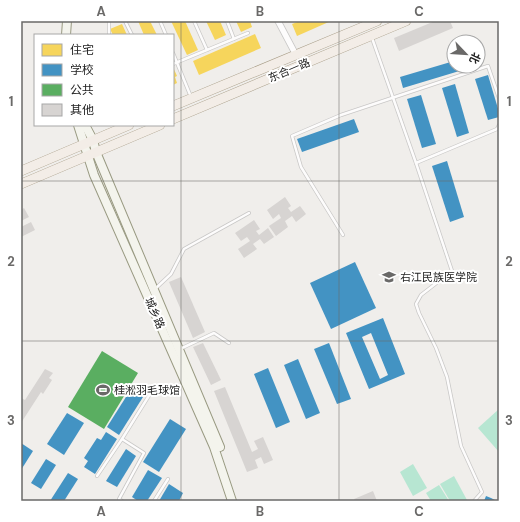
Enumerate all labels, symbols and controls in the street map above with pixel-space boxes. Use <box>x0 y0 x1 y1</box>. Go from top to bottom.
text: A <box>96 3 106 20</box>
text: B <box>256 3 264 20</box>
text: C <box>414 3 424 20</box>
legend <box>34 34 174 126</box>
north arrow <box>446 34 486 74</box>
text: 住宅 <box>70 42 94 58</box>
text: 北 <box>466 50 484 66</box>
street label: 东合一路 <box>266 55 312 85</box>
text: 学校 <box>70 62 94 78</box>
text: 公共 <box>70 82 94 98</box>
text: 1 <box>9 93 13 110</box>
text: 1 <box>507 93 511 110</box>
text: 其他 <box>70 102 94 118</box>
text: 2 <box>7 253 15 270</box>
text: 2 <box>505 253 513 270</box>
school or university icon: 右江民族医学院 <box>381 269 397 285</box>
place label: 右江民族医学院 <box>400 270 477 284</box>
street label: 城乡路 <box>142 295 168 331</box>
sports icon: 桂淞羽毛球馆 <box>95 382 111 398</box>
place label: 桂淞羽毛球馆 <box>114 383 180 397</box>
text: 3 <box>7 412 15 429</box>
text: 3 <box>505 412 513 429</box>
text: A <box>96 503 106 520</box>
text: B <box>256 503 264 520</box>
text: C <box>414 503 424 520</box>

